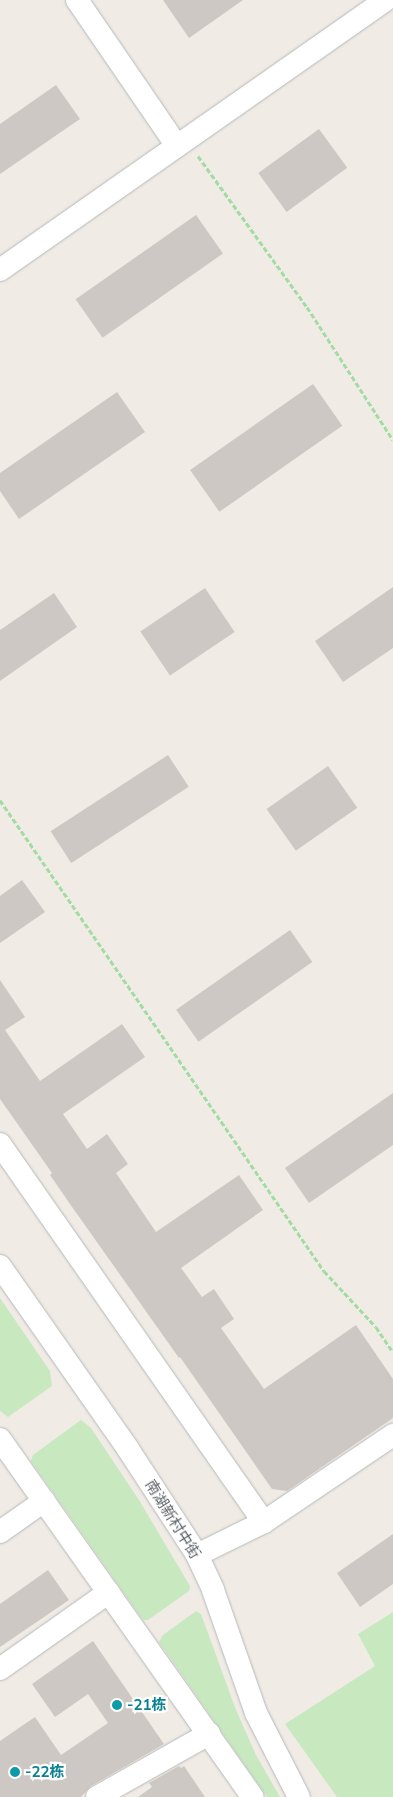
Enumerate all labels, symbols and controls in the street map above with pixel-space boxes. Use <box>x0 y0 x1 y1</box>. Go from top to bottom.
street label: 南湖新村中街 <box>142 1476 204 1562</box>
place label: -21栋 <box>127 1696 167 1714</box>
marker: -21栋 <box>111 1699 123 1711</box>
place label: -22栋 <box>25 1763 65 1781</box>
marker: -22栋 <box>9 1766 21 1778</box>

